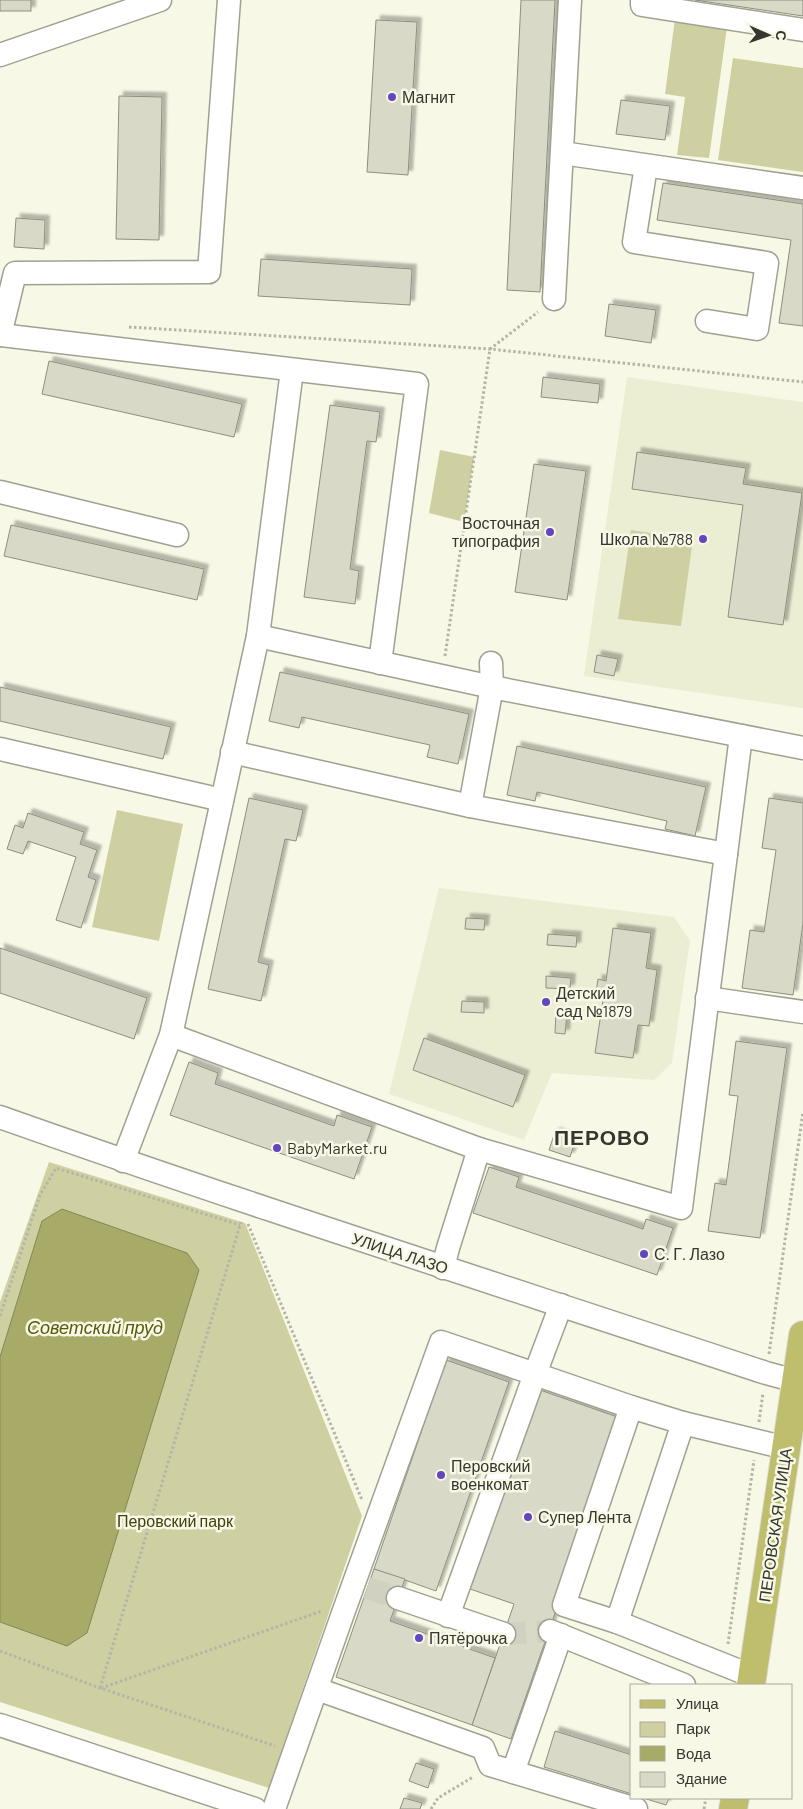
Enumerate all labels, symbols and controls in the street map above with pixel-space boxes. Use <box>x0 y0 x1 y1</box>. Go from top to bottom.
north arrow <box>743 10 793 60</box>
text: С <box>773 30 790 41</box>
place label: Магнит <box>402 87 456 106</box>
marker: Магнит <box>386 91 398 103</box>
place label: Восточная типография <box>452 513 540 550</box>
marker: Восточная типография <box>544 526 556 538</box>
place label: Школа №788 <box>600 529 693 548</box>
marker: Школа №788 <box>697 533 709 545</box>
place label: Детский сад №1879 <box>556 983 632 1020</box>
marker: Детский сад №1879 <box>540 996 552 1008</box>
district label: ПЕРОВО <box>554 1124 650 1149</box>
place label: BabyMarket.ru <box>287 1138 387 1157</box>
marker: BabyMarket.ru <box>271 1142 283 1154</box>
street label: УЛИЦА ЛАЗО <box>350 1228 451 1277</box>
place label: С. Г. Лазо <box>654 1244 725 1263</box>
marker: С. Г. Лазо <box>638 1248 650 1260</box>
water label: Советский пруд <box>27 1316 163 1338</box>
street label: ПЕРОВСКАЯ УЛИЦА <box>754 1446 795 1603</box>
place label: Перовский военкомат <box>451 1456 530 1493</box>
marker: Перовский военкомат <box>435 1469 447 1481</box>
place label: Супер Лента <box>538 1507 632 1526</box>
park label: Перовский парк <box>117 1511 234 1530</box>
marker: Супер Лента <box>522 1511 534 1523</box>
place label: Пятёрочка <box>429 1628 508 1647</box>
marker: Пятёрочка <box>413 1632 425 1644</box>
legend <box>630 1684 793 1799</box>
text: Улица <box>676 1694 719 1712</box>
text: Парк <box>676 1719 710 1737</box>
text: Вода <box>676 1744 712 1762</box>
text: Здание <box>676 1769 727 1787</box>

